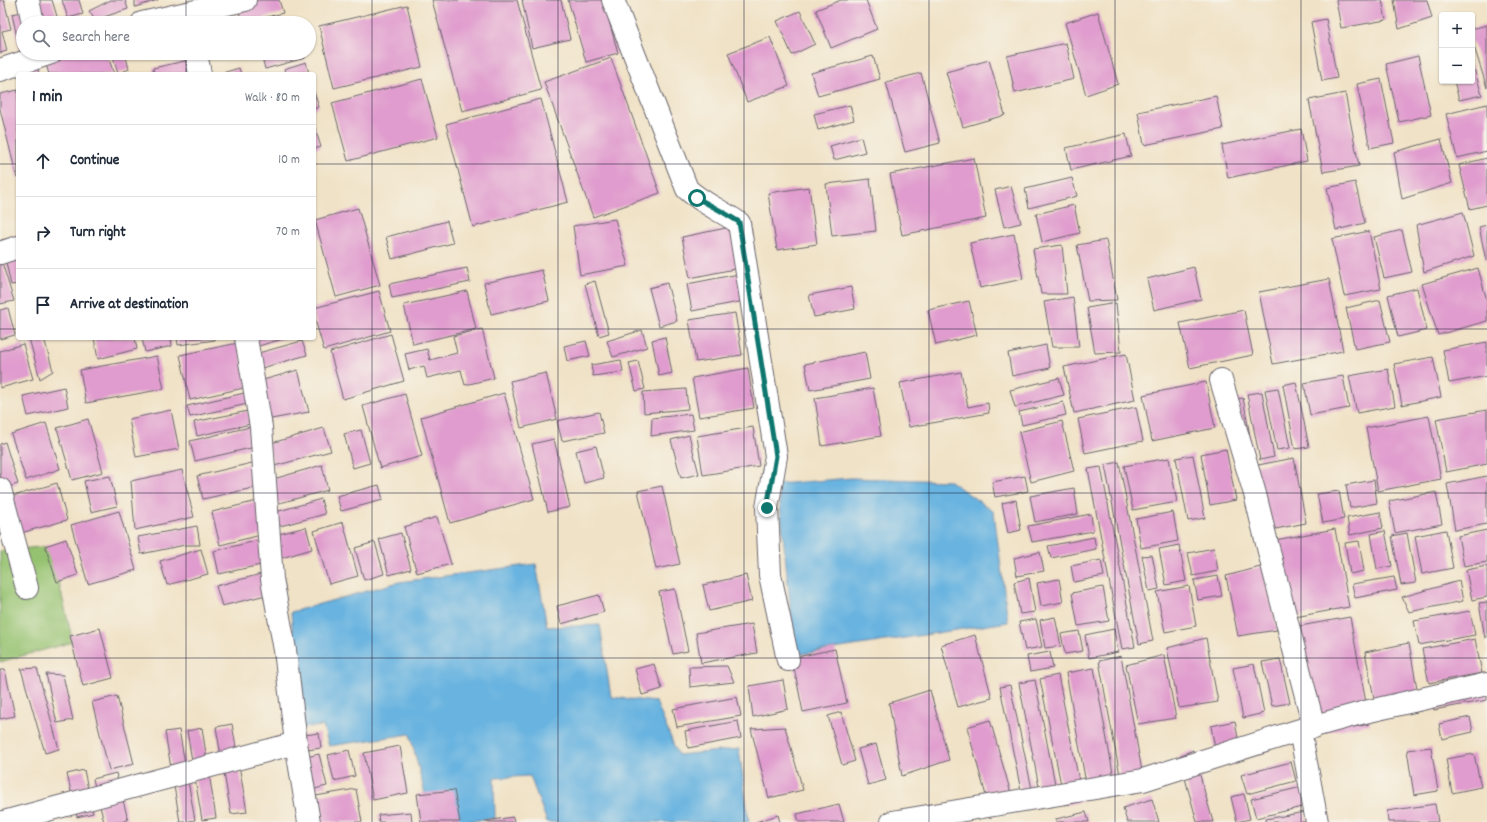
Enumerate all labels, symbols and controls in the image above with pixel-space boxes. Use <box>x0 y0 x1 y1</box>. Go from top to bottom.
map controls <box>1439 12 1475 84</box>
button: + <box>1439 12 1475 48</box>
search box <box>16 16 316 60</box>
icon: search <box>30 27 52 49</box>
text: Search here <box>62 27 130 49</box>
button: − <box>1439 48 1475 84</box>
text: 1 min <box>32 86 62 110</box>
text: Walk · 80 m <box>245 89 300 108</box>
icon: ahead <box>32 150 54 172</box>
text: Continue <box>70 150 119 172</box>
text: 10 m <box>278 151 300 170</box>
route start <box>688 189 706 207</box>
icon: right <box>32 222 54 244</box>
text: Turn right <box>70 222 126 244</box>
text: 70 m <box>276 223 300 242</box>
icon: arrive <box>32 294 54 316</box>
text: Arrive at destination <box>70 294 188 316</box>
route end <box>758 499 776 517</box>

